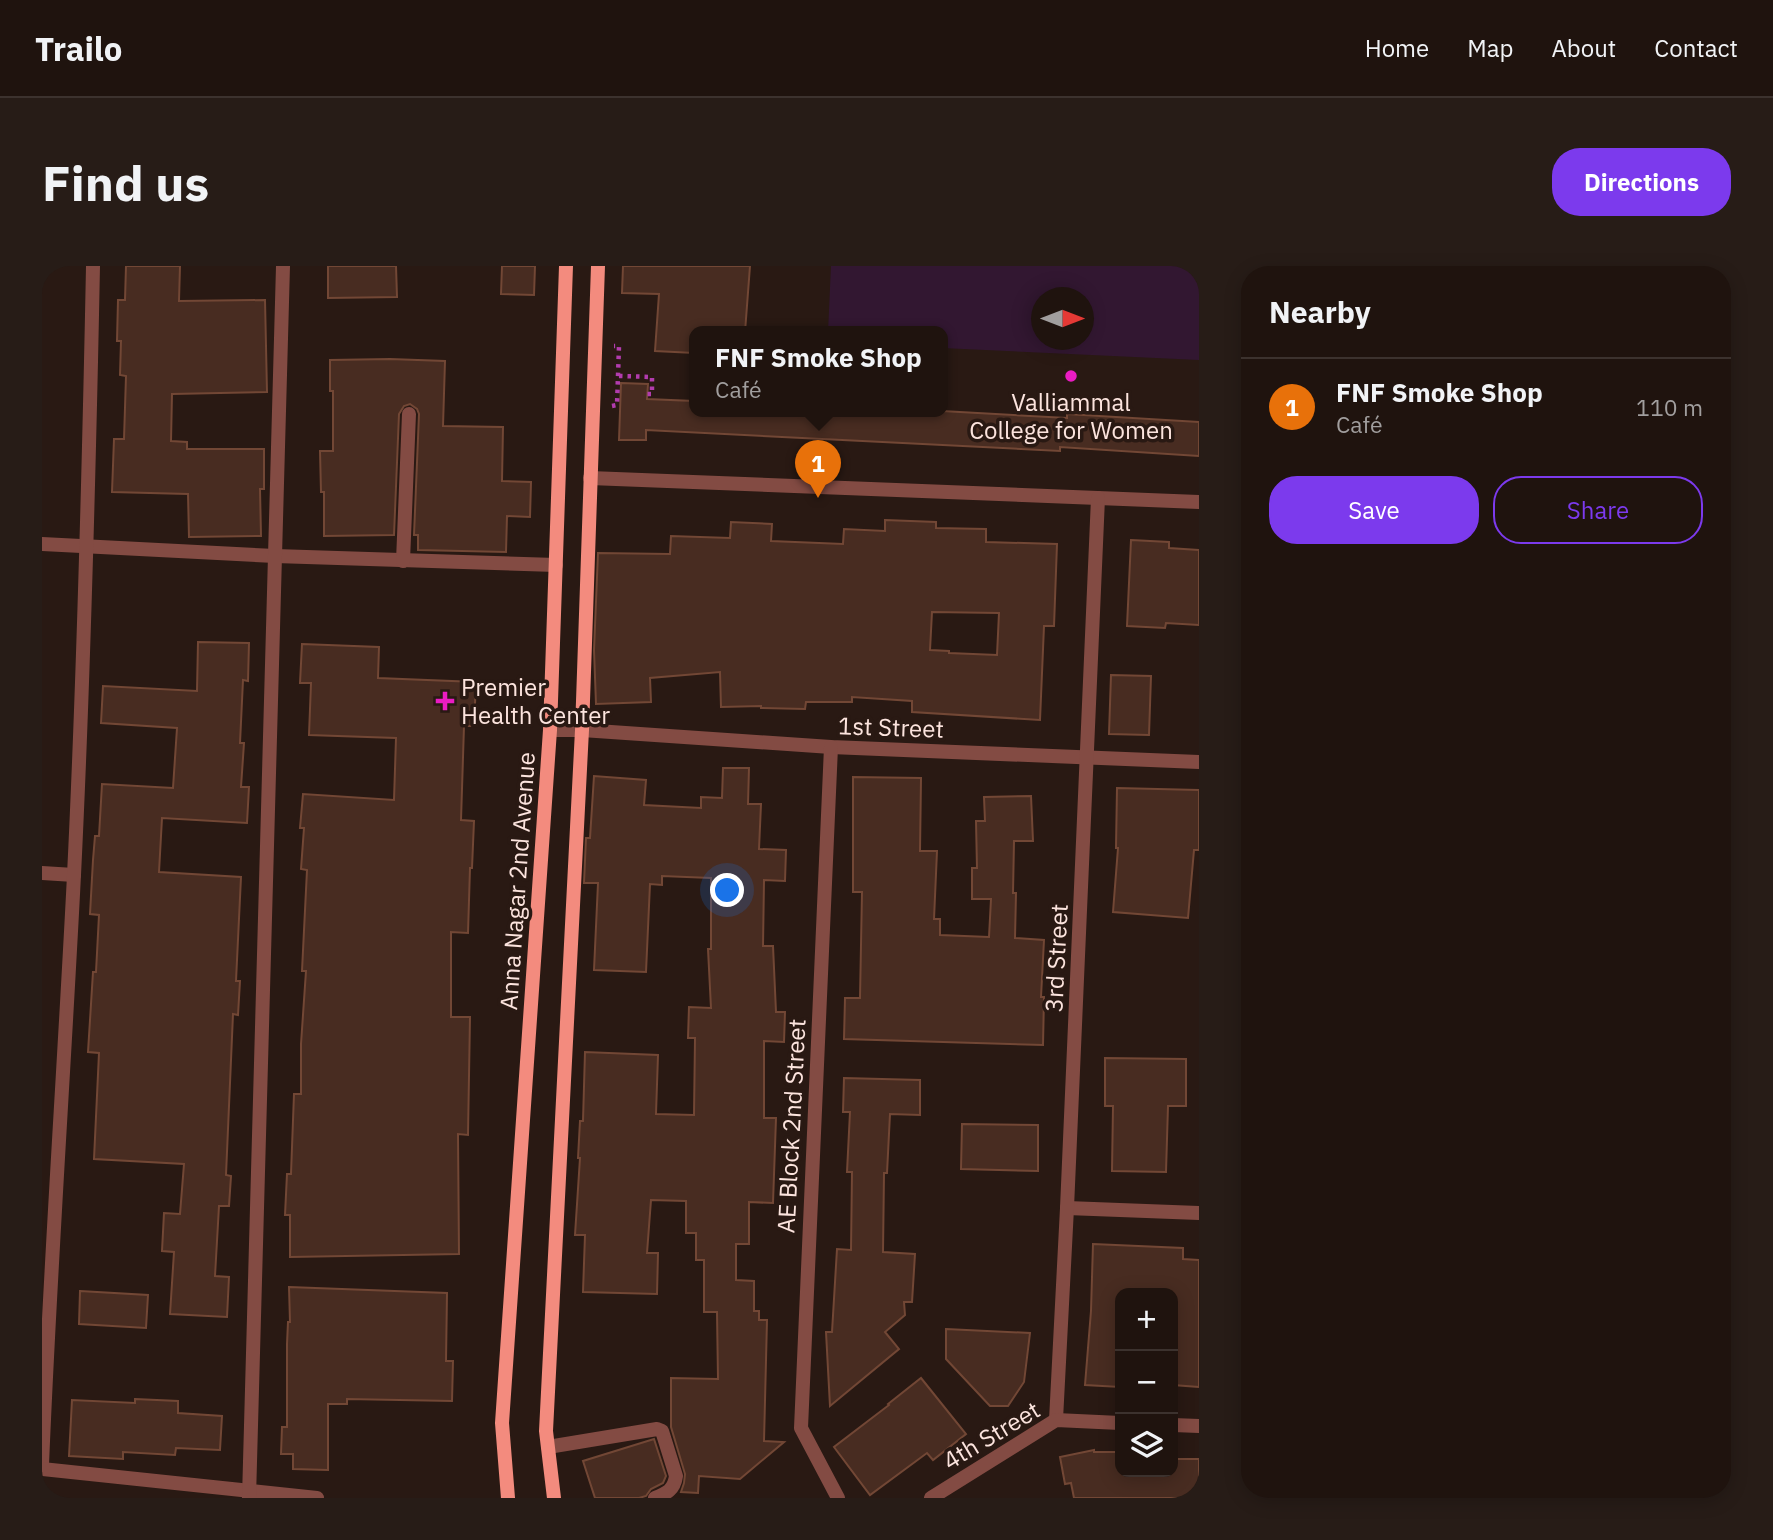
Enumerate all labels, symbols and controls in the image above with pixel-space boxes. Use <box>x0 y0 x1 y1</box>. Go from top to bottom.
text: Trailo <box>35 27 122 70</box>
text: Home <box>1365 32 1429 64</box>
text: Map <box>1467 32 1513 64</box>
text: About <box>1551 32 1616 64</box>
text: Contact <box>1654 32 1738 64</box>
button: Directions <box>1552 148 1731 216</box>
text: Find us <box>42 151 209 214</box>
north arrow <box>1031 287 1094 350</box>
text: Nearby <box>1269 292 1371 331</box>
popup <box>689 326 948 417</box>
text: FNF Smoke Shop <box>715 340 922 374</box>
marker: Valliammal College for Women <box>1063 368 1079 384</box>
text: Café <box>715 374 762 404</box>
text: FNF Smoke Shop <box>1336 375 1543 409</box>
place label: Valliammal College for Women <box>969 386 1173 446</box>
text: 1 <box>1285 392 1299 422</box>
text: 110 m <box>1636 392 1703 422</box>
text: Café <box>1336 409 1383 439</box>
pin: 1 <box>795 440 841 498</box>
button: Save <box>1269 476 1479 544</box>
button: Share <box>1493 476 1703 544</box>
place label: Premier Health Center <box>461 671 610 731</box>
marker: Premier Health Center <box>435 691 455 711</box>
street label: 1st Street <box>838 709 944 745</box>
street label: Anna Nagar 2nd Avenue <box>492 751 542 1011</box>
your location <box>710 873 744 907</box>
street label: 3rd Street <box>1037 903 1075 1013</box>
street label: AE Block 2nd Street <box>769 1018 813 1234</box>
map controls <box>1115 1288 1178 1477</box>
button: + <box>1115 1288 1178 1351</box>
button: − <box>1115 1351 1178 1414</box>
street label: 4th Street <box>936 1393 1046 1477</box>
button: layers <box>1115 1414 1178 1477</box>

